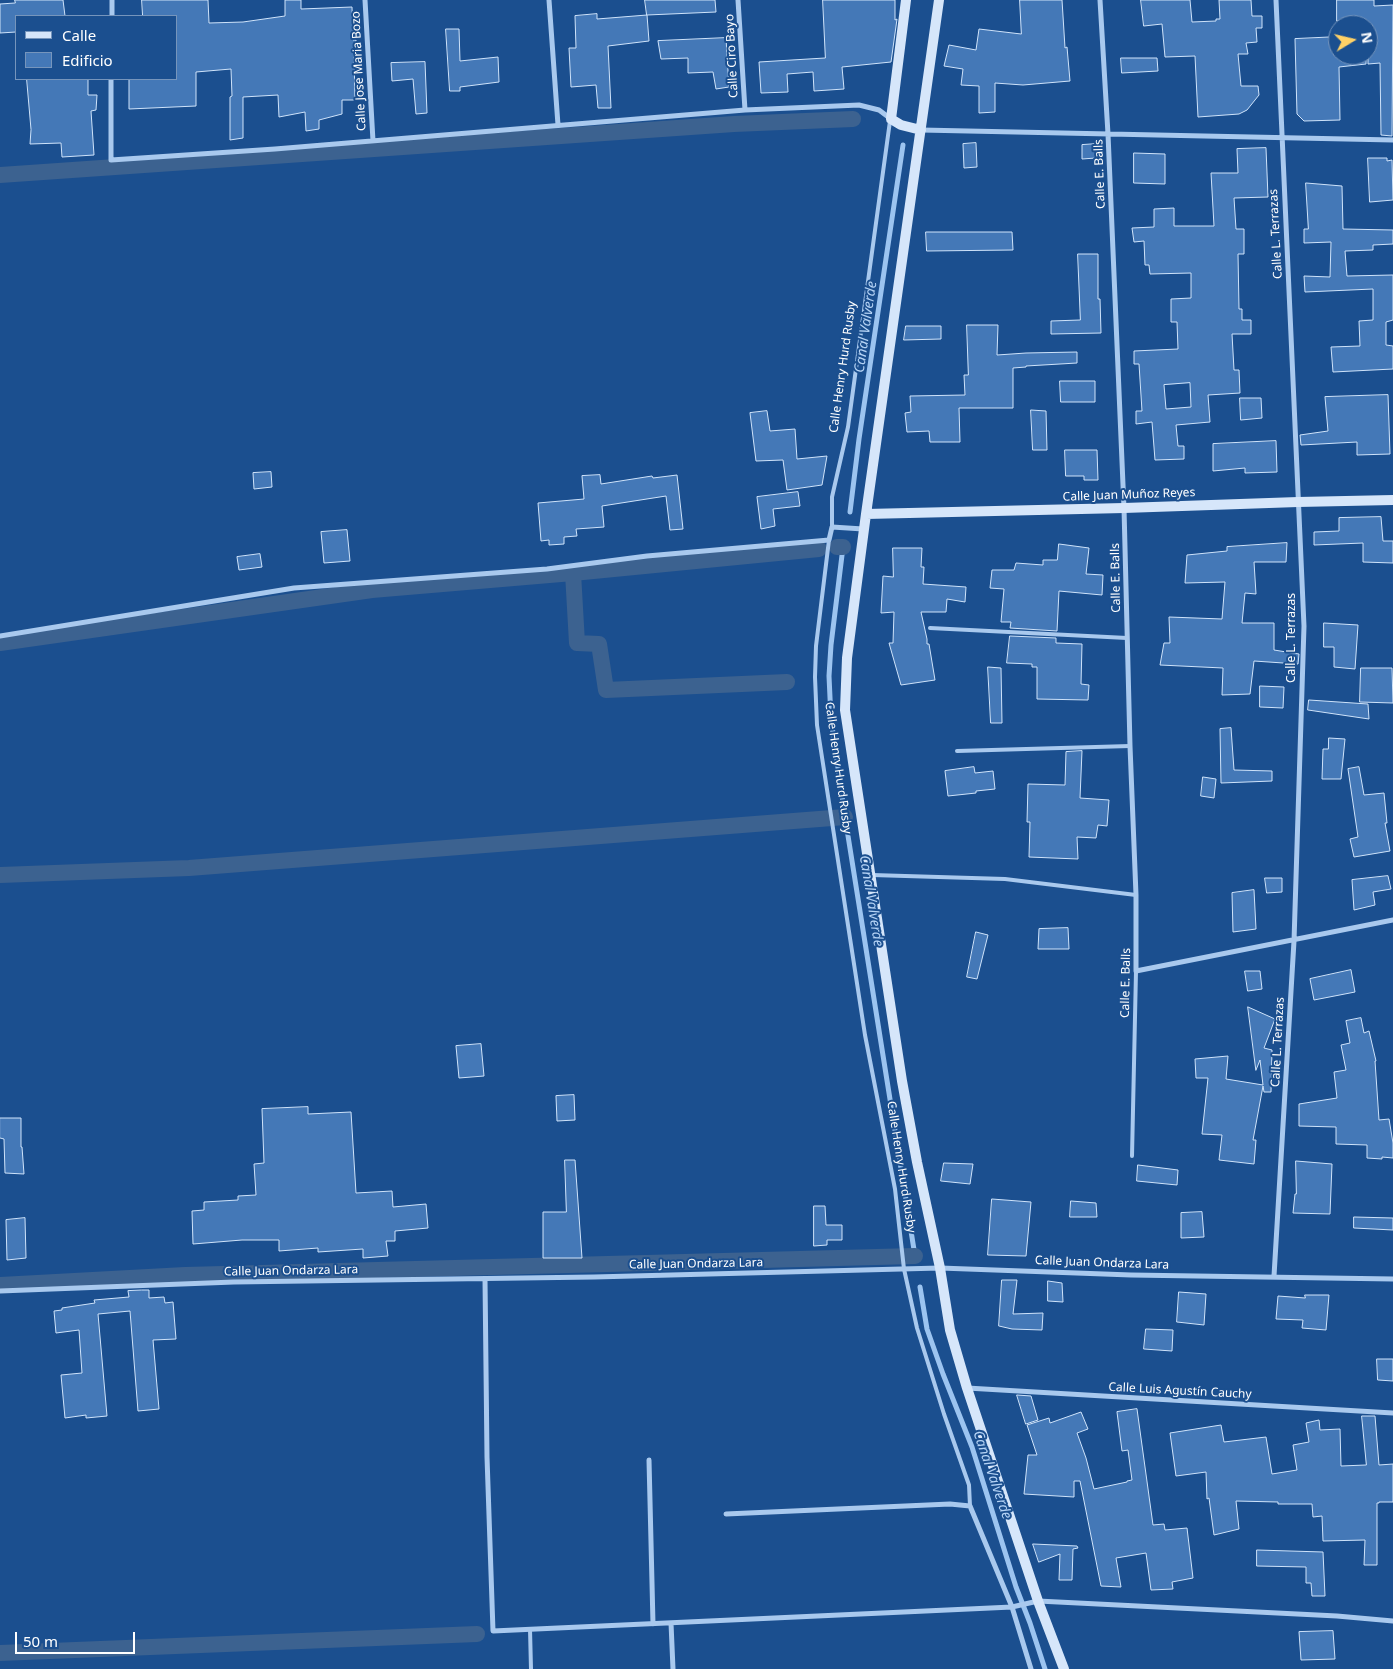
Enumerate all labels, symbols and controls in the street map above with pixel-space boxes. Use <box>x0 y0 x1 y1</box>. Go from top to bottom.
street label: Calle Jose Maria Bozo <box>349 11 369 131</box>
street label: Calle Ciro Bayo <box>723 14 741 98</box>
legend <box>15 15 178 80</box>
north arrow <box>1328 15 1378 65</box>
text: Calle <box>62 25 96 45</box>
text: N <box>1357 31 1378 45</box>
text: Edificio <box>62 50 113 70</box>
street label: Calle E. Balls <box>1092 139 1108 209</box>
street label: Calle L. Terrazas <box>1266 189 1286 279</box>
water label: Canal Valverde <box>851 280 881 374</box>
street label: Calle Henry Hurd Rusby <box>827 300 859 434</box>
street label: Calle Juan Muñoz Reyes <box>1062 485 1196 505</box>
street label: Calle E. Balls <box>1108 543 1124 613</box>
street label: Calle L. Terrazas <box>1285 593 1299 683</box>
street label: Calle Henry Hurd Rusby <box>822 701 854 835</box>
water label: Canal Valverde <box>855 854 887 948</box>
street label: Calle E. Balls <box>1118 948 1134 1018</box>
street label: Calle L. Terrazas <box>1268 997 1288 1087</box>
street label: Calle Henry Hurd Rusby <box>883 1100 919 1234</box>
street label: Calle Juan Ondarza Lara <box>1035 1253 1169 1273</box>
street label: Calle Juan Ondarza Lara <box>629 1256 763 1272</box>
street label: Calle Juan Ondarza Lara <box>224 1263 358 1279</box>
street label: Calle Luis Agustín Cauchy <box>1108 1380 1252 1402</box>
water label: Canal Valverde <box>969 1429 1015 1521</box>
scale bar <box>18 1622 138 1654</box>
text: 50 m <box>23 1631 58 1651</box>

